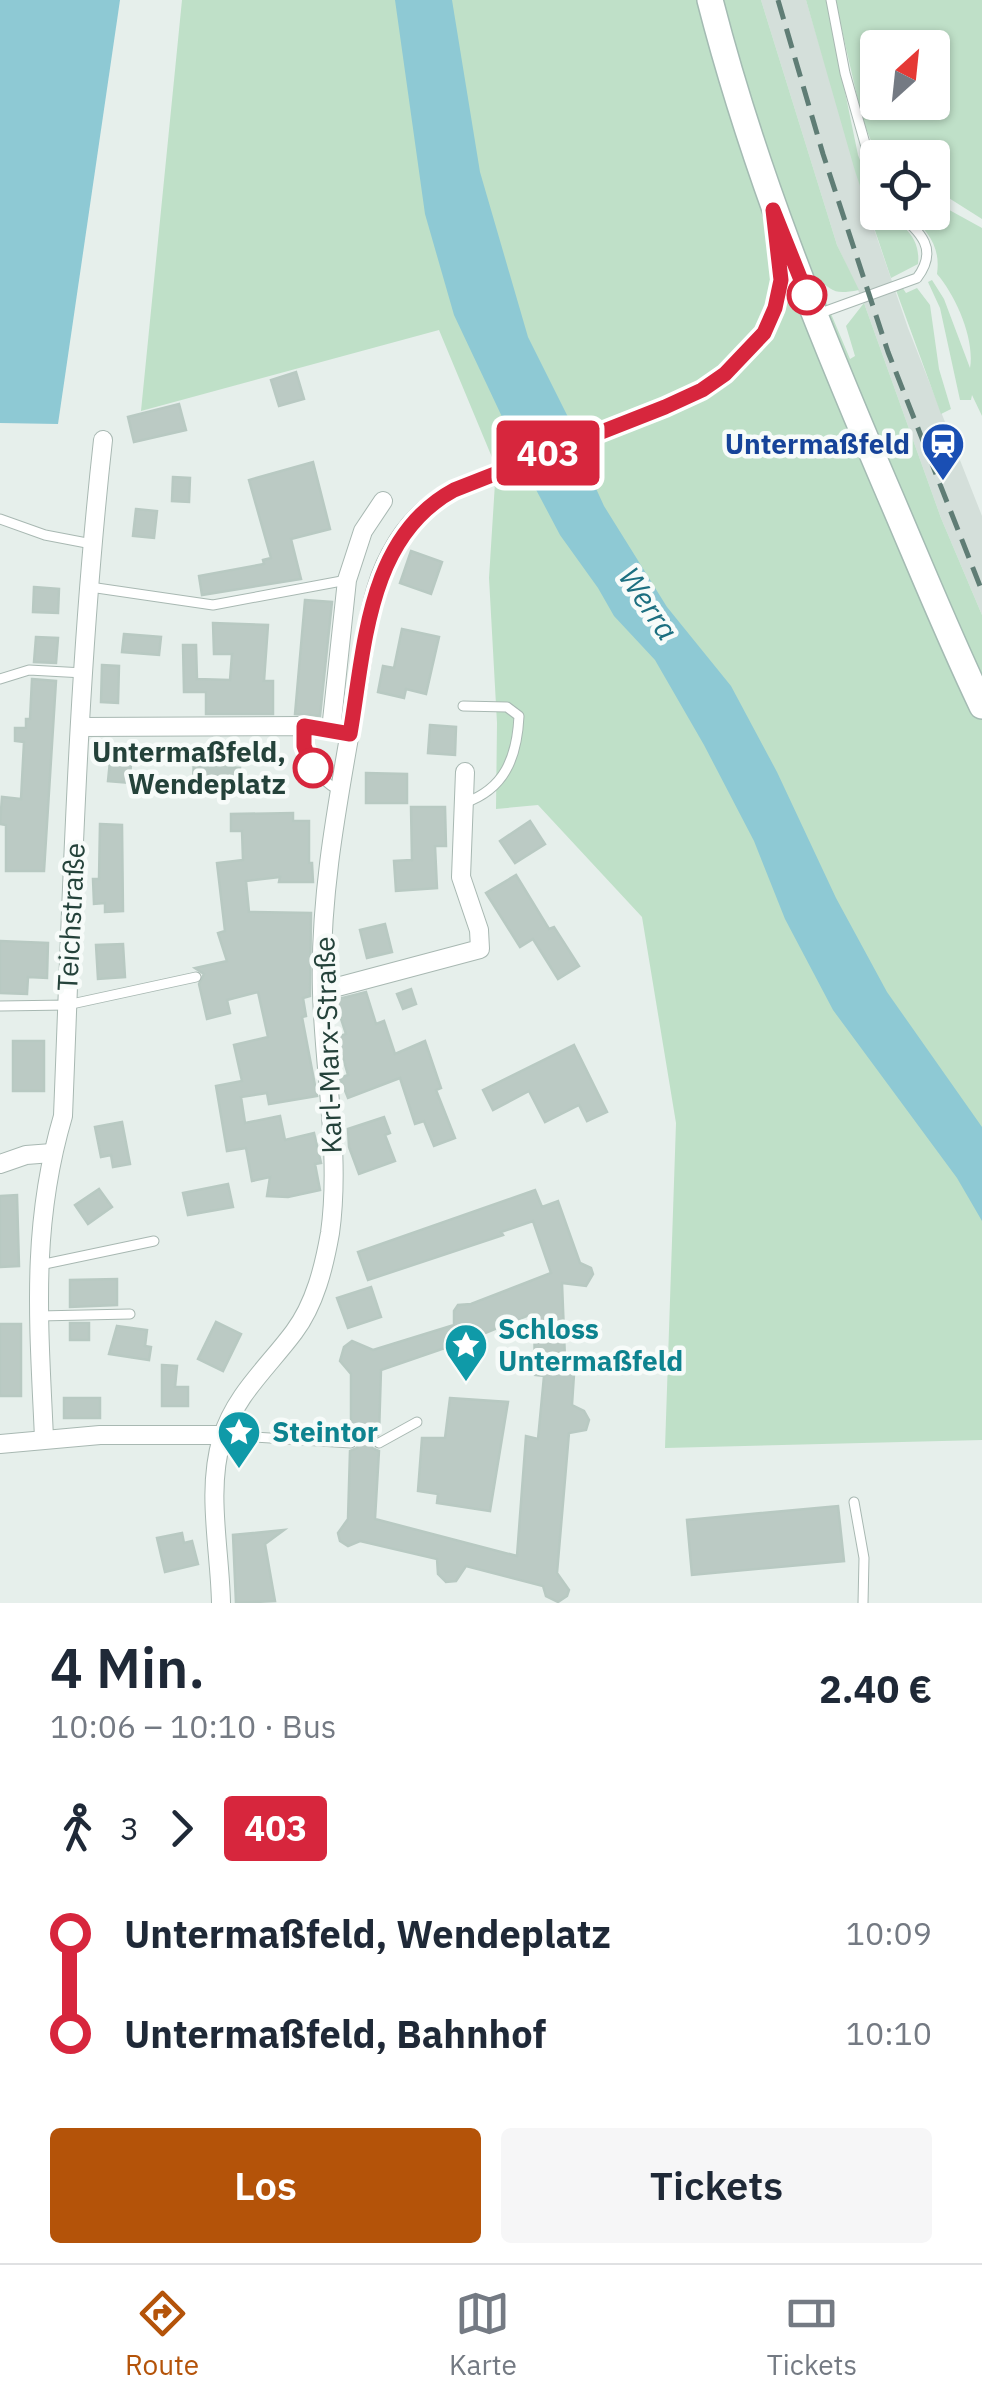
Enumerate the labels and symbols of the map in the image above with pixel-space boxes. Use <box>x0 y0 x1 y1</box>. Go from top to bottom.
north arrow <box>860 30 950 120</box>
unlabelled marker <box>788 276 826 314</box>
line badge: 403 <box>490 420 606 486</box>
station icon: Untermaßfeld <box>920 421 966 482</box>
place label: Untermaßfeld <box>725 425 910 462</box>
water label: Werra <box>611 559 688 647</box>
place label: Untermaßfeld, Wendeplatz <box>92 733 286 802</box>
marker: Untermaßfeld, Wendeplatz <box>294 749 332 787</box>
street label: Teichstraße <box>48 842 93 992</box>
street label: Karl-Marx-Straße <box>305 936 350 1154</box>
place label: Schloss Untermaßfeld <box>498 1310 683 1379</box>
place icon: Schloss Untermaßfeld <box>443 1322 489 1383</box>
place icon: Steintor <box>216 1409 262 1470</box>
place label: Steintor <box>272 1413 378 1450</box>

